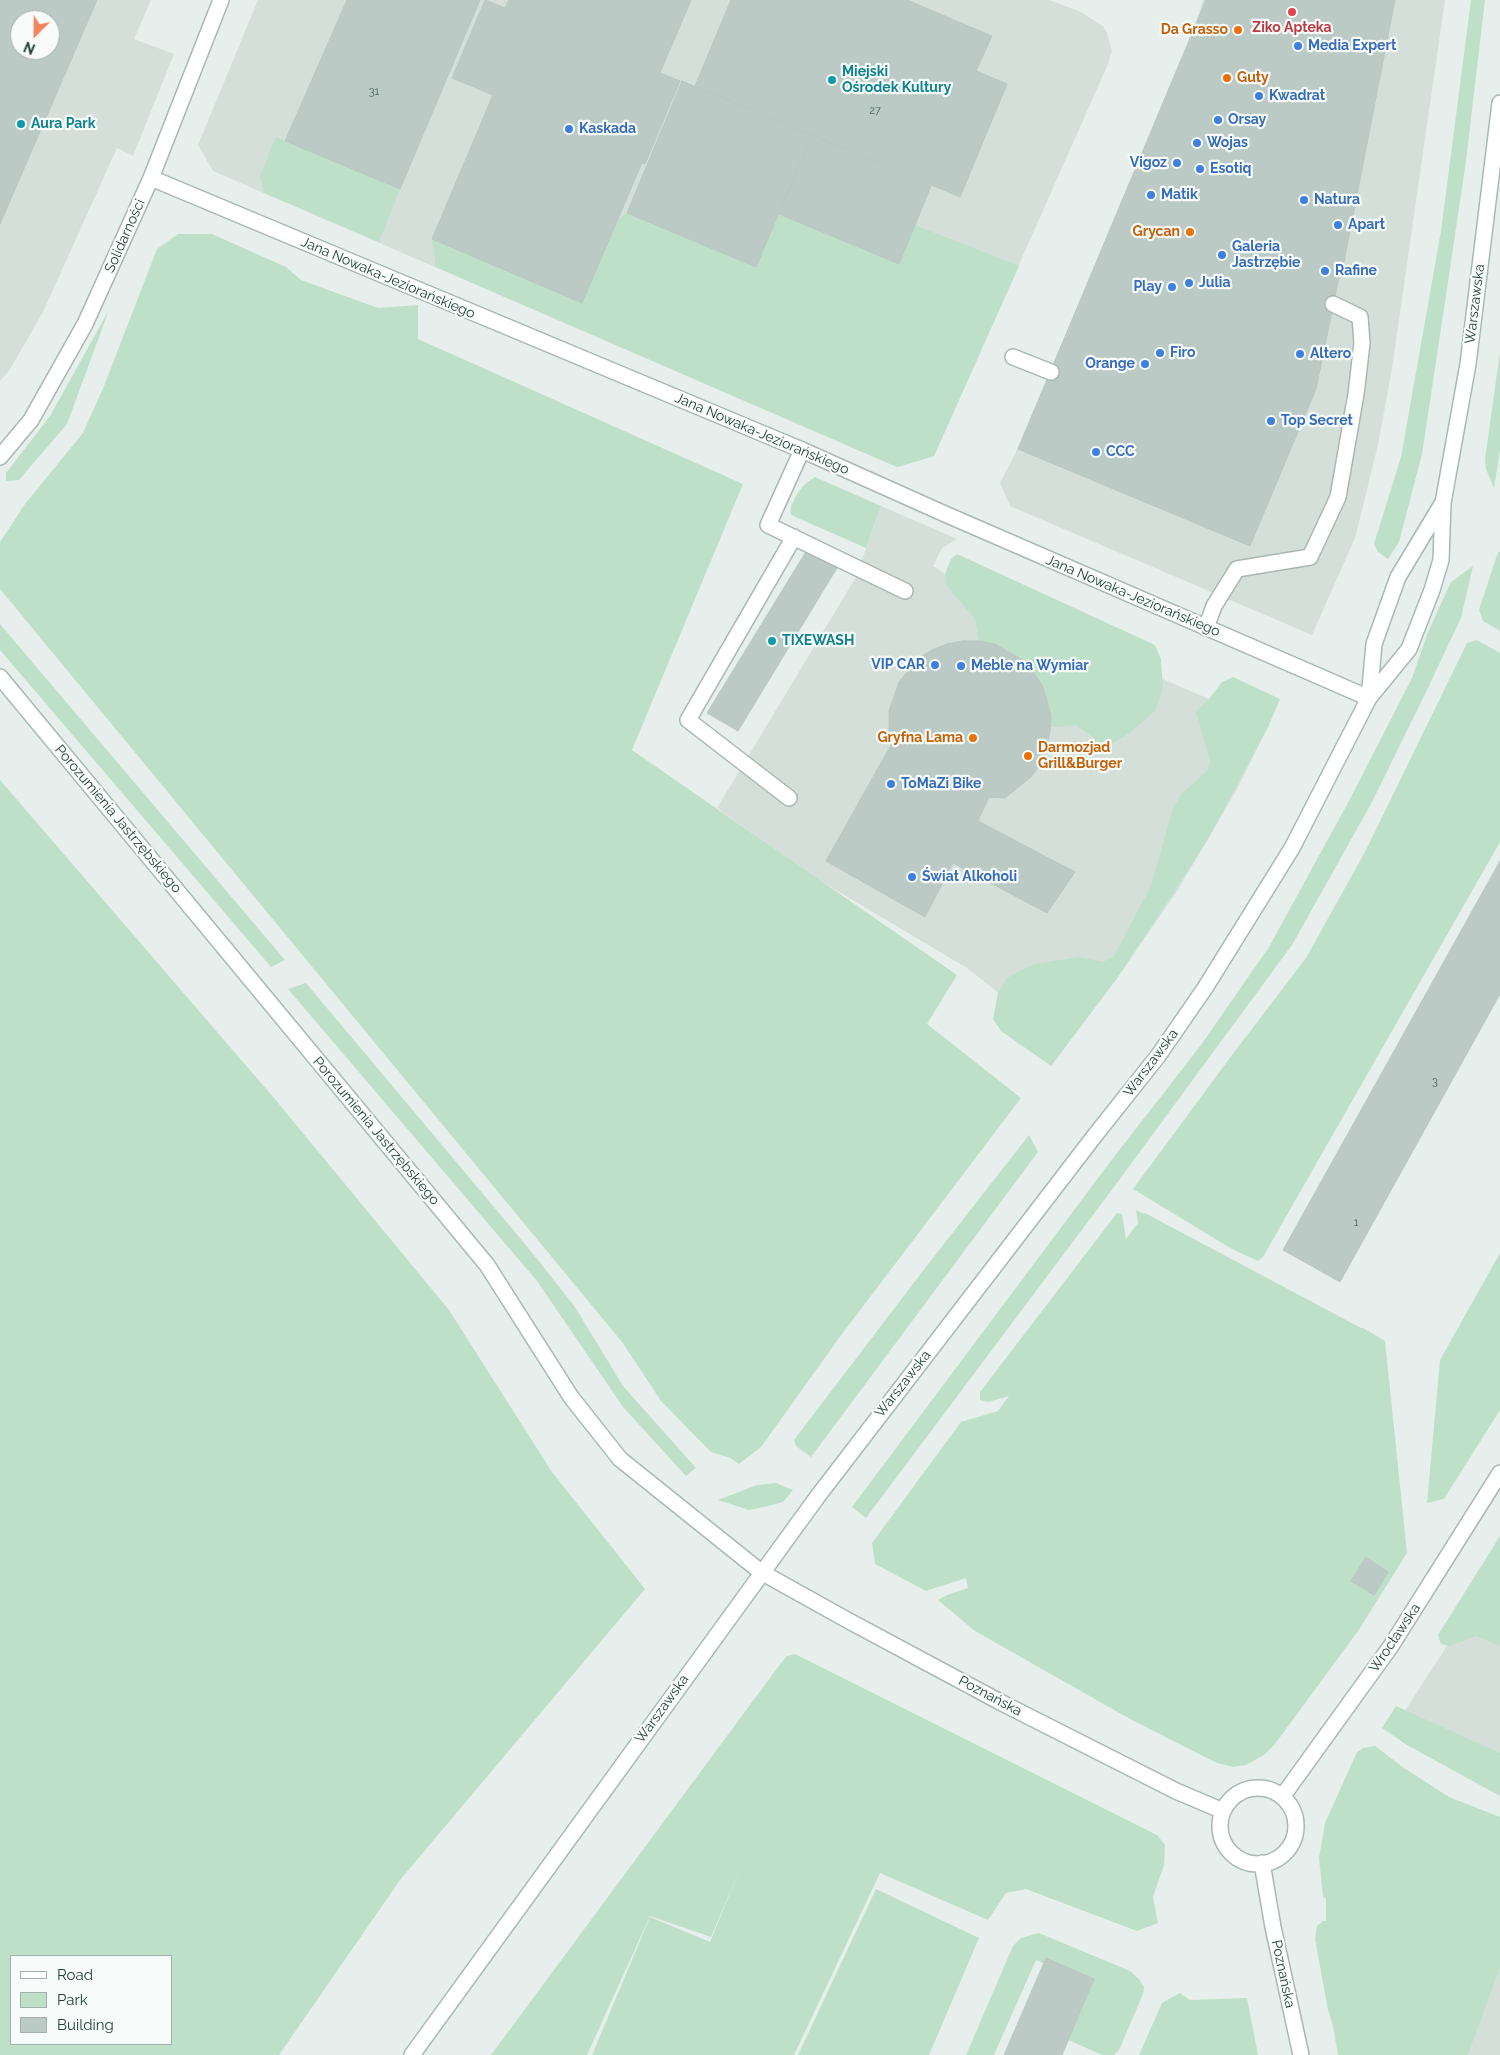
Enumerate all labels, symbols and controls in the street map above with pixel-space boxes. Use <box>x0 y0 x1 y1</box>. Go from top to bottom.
marker: Ziko Apteka <box>1286 6 1298 18</box>
north arrow <box>10 10 60 60</box>
place label: Ziko Apteka <box>1252 20 1332 36</box>
place label: Da Grasso <box>1161 22 1228 38</box>
marker: Da Grasso <box>1232 24 1244 36</box>
text: N <box>21 38 38 57</box>
place label: Media Expert <box>1308 38 1396 54</box>
marker: Media Expert <box>1292 40 1304 52</box>
place label: Miejski Ośrodek Kultury <box>842 64 951 96</box>
place label: Guty <box>1237 70 1269 86</box>
marker: Guty <box>1221 72 1233 84</box>
marker: Miejski Ośrodek Kultury <box>826 74 838 86</box>
house number: 31 <box>369 85 379 99</box>
place label: Kwadrat <box>1269 88 1325 104</box>
marker: Kwadrat <box>1253 90 1265 102</box>
house number: 27 <box>869 104 881 118</box>
place label: Orsay <box>1228 112 1266 128</box>
marker: Orsay <box>1212 114 1224 126</box>
place label: Aura Park <box>31 116 96 132</box>
marker: Aura Park <box>15 118 27 130</box>
place label: Kaskada <box>579 121 636 137</box>
marker: Kaskada <box>563 123 575 135</box>
place label: Wojas <box>1207 135 1248 151</box>
marker: Wojas <box>1191 137 1203 149</box>
place label: Vigoz <box>1130 155 1167 171</box>
marker: Vigoz <box>1171 157 1183 169</box>
place label: Esotiq <box>1210 161 1251 177</box>
marker: Esotiq <box>1194 163 1206 175</box>
place label: Matik <box>1161 187 1198 203</box>
marker: Matik <box>1145 189 1157 201</box>
place label: Natura <box>1314 192 1360 208</box>
marker: Natura <box>1298 194 1310 206</box>
street label: Solidarności <box>101 197 149 275</box>
place label: Apart <box>1348 217 1385 233</box>
marker: Apart <box>1332 219 1344 231</box>
place label: Grycan <box>1133 224 1180 240</box>
marker: Grycan <box>1184 226 1196 238</box>
street label: Jana Nowaka-Jeziorańskiego <box>298 234 478 322</box>
place label: Galeria Jastrzębie <box>1232 239 1300 272</box>
marker: Galeria Jastrzębie <box>1216 249 1228 261</box>
place label: Rafine <box>1335 263 1377 279</box>
street label: Warszawska <box>1462 263 1488 345</box>
marker: Rafine <box>1319 265 1331 277</box>
place label: Julia <box>1199 275 1230 291</box>
marker: Julia <box>1183 277 1195 289</box>
place label: Play <box>1133 279 1162 295</box>
marker: Play <box>1166 281 1178 293</box>
place label: Firo <box>1170 345 1195 361</box>
place label: Altero <box>1310 346 1351 362</box>
marker: Firo <box>1154 347 1166 359</box>
marker: Altero <box>1294 348 1306 360</box>
place label: Orange <box>1085 356 1135 372</box>
marker: Orange <box>1139 358 1151 370</box>
street label: Jana Nowaka-Jeziorańskiego <box>672 390 852 478</box>
place label: Top Secret <box>1281 413 1353 429</box>
marker: Top Secret <box>1265 415 1277 427</box>
place label: CCC <box>1106 444 1135 460</box>
marker: CCC <box>1090 446 1102 458</box>
street label: Jana Nowaka-Jeziorańskiego <box>1043 552 1223 640</box>
place label: TIXEWASH <box>782 633 854 649</box>
marker: TIXEWASH <box>766 635 778 647</box>
place label: VIP CAR <box>871 657 925 673</box>
place label: Meble na Wymiar <box>971 658 1089 674</box>
marker: VIP CAR <box>929 659 941 671</box>
marker: Meble na Wymiar <box>955 660 967 672</box>
place label: Gryfna Lama <box>877 730 963 746</box>
marker: Gryfna Lama <box>967 732 979 744</box>
place label: Darmozjad Grill&Burger <box>1038 740 1122 772</box>
street label: Porozumienia Jastrzębskiego <box>51 742 185 896</box>
marker: Darmozjad Grill&Burger <box>1022 750 1034 762</box>
place label: ToMaZi Bike <box>901 776 981 792</box>
marker: ToMaZi Bike <box>885 778 897 790</box>
place label: Świat Alkoholi <box>922 869 1017 885</box>
marker: Świat Alkoholi <box>906 871 918 883</box>
street label: Warszawska <box>1120 1026 1182 1100</box>
street label: Porozumienia Jastrzębskiego <box>309 1054 443 1208</box>
house number: 3 <box>1432 1075 1438 1089</box>
house number: 1 <box>1354 1216 1358 1230</box>
street label: Warszawska <box>872 1347 934 1421</box>
street label: Wrocławska <box>1366 1600 1424 1676</box>
street label: Warszawska <box>632 1672 692 1746</box>
street label: Poznańska <box>955 1672 1025 1720</box>
street label: Poznańska <box>1268 1938 1298 2010</box>
legend <box>10 1955 172 2045</box>
text: Road <box>57 1966 93 1984</box>
text: Park <box>57 1991 88 2009</box>
text: Building <box>57 2016 114 2034</box>

